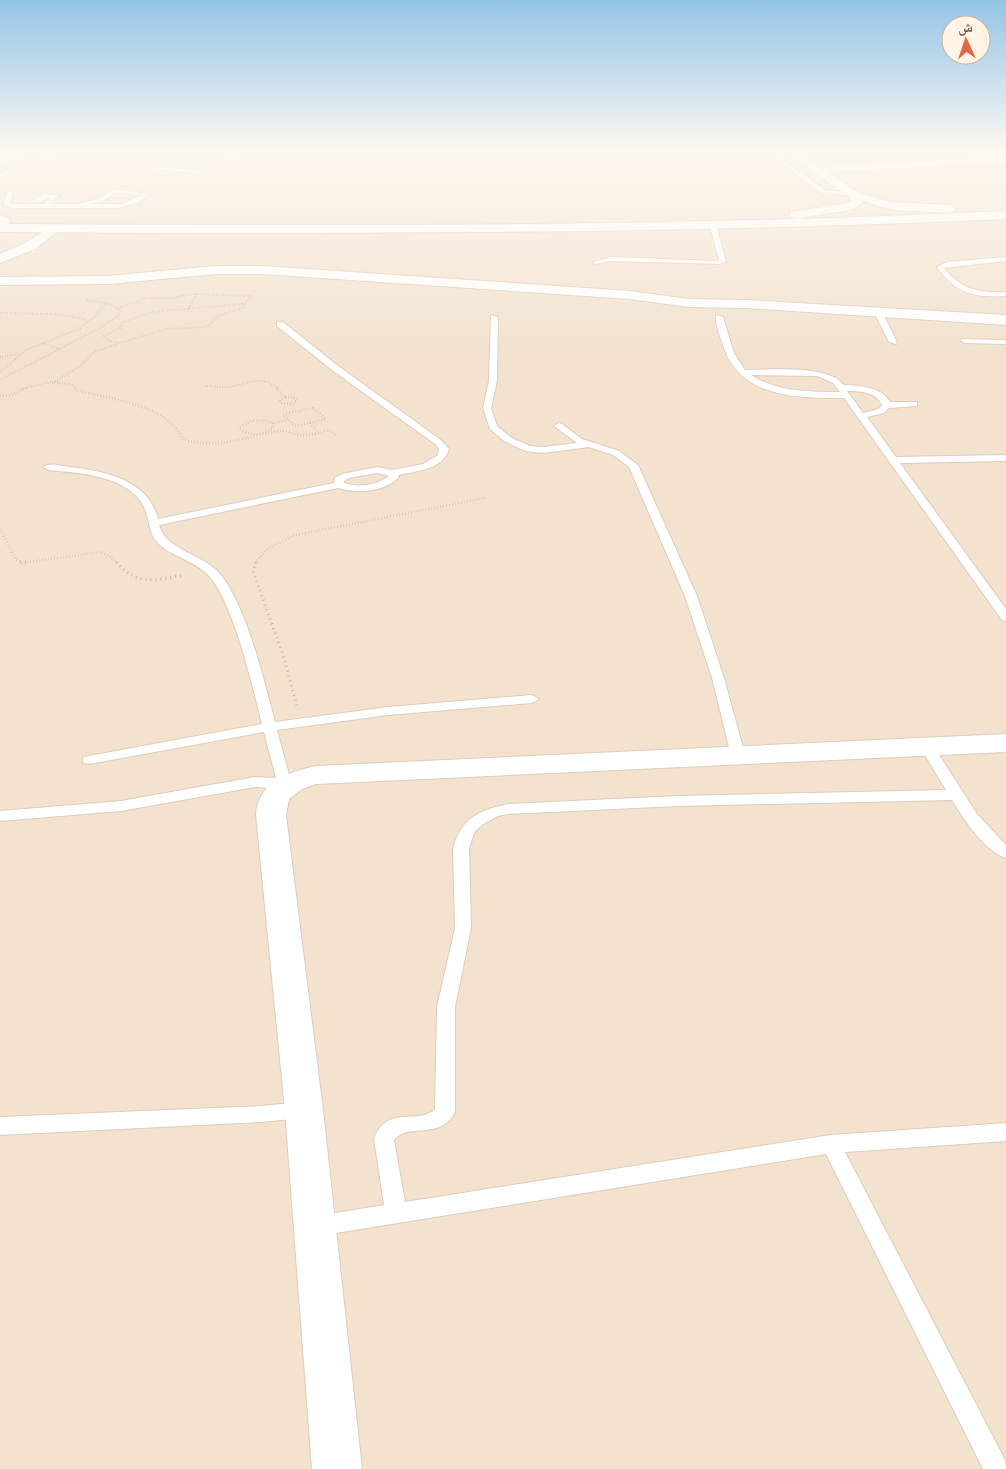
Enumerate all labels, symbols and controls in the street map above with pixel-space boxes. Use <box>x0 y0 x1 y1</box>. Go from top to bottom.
north arrow <box>941 15 991 65</box>
text: ش <box>957 19 973 36</box>

